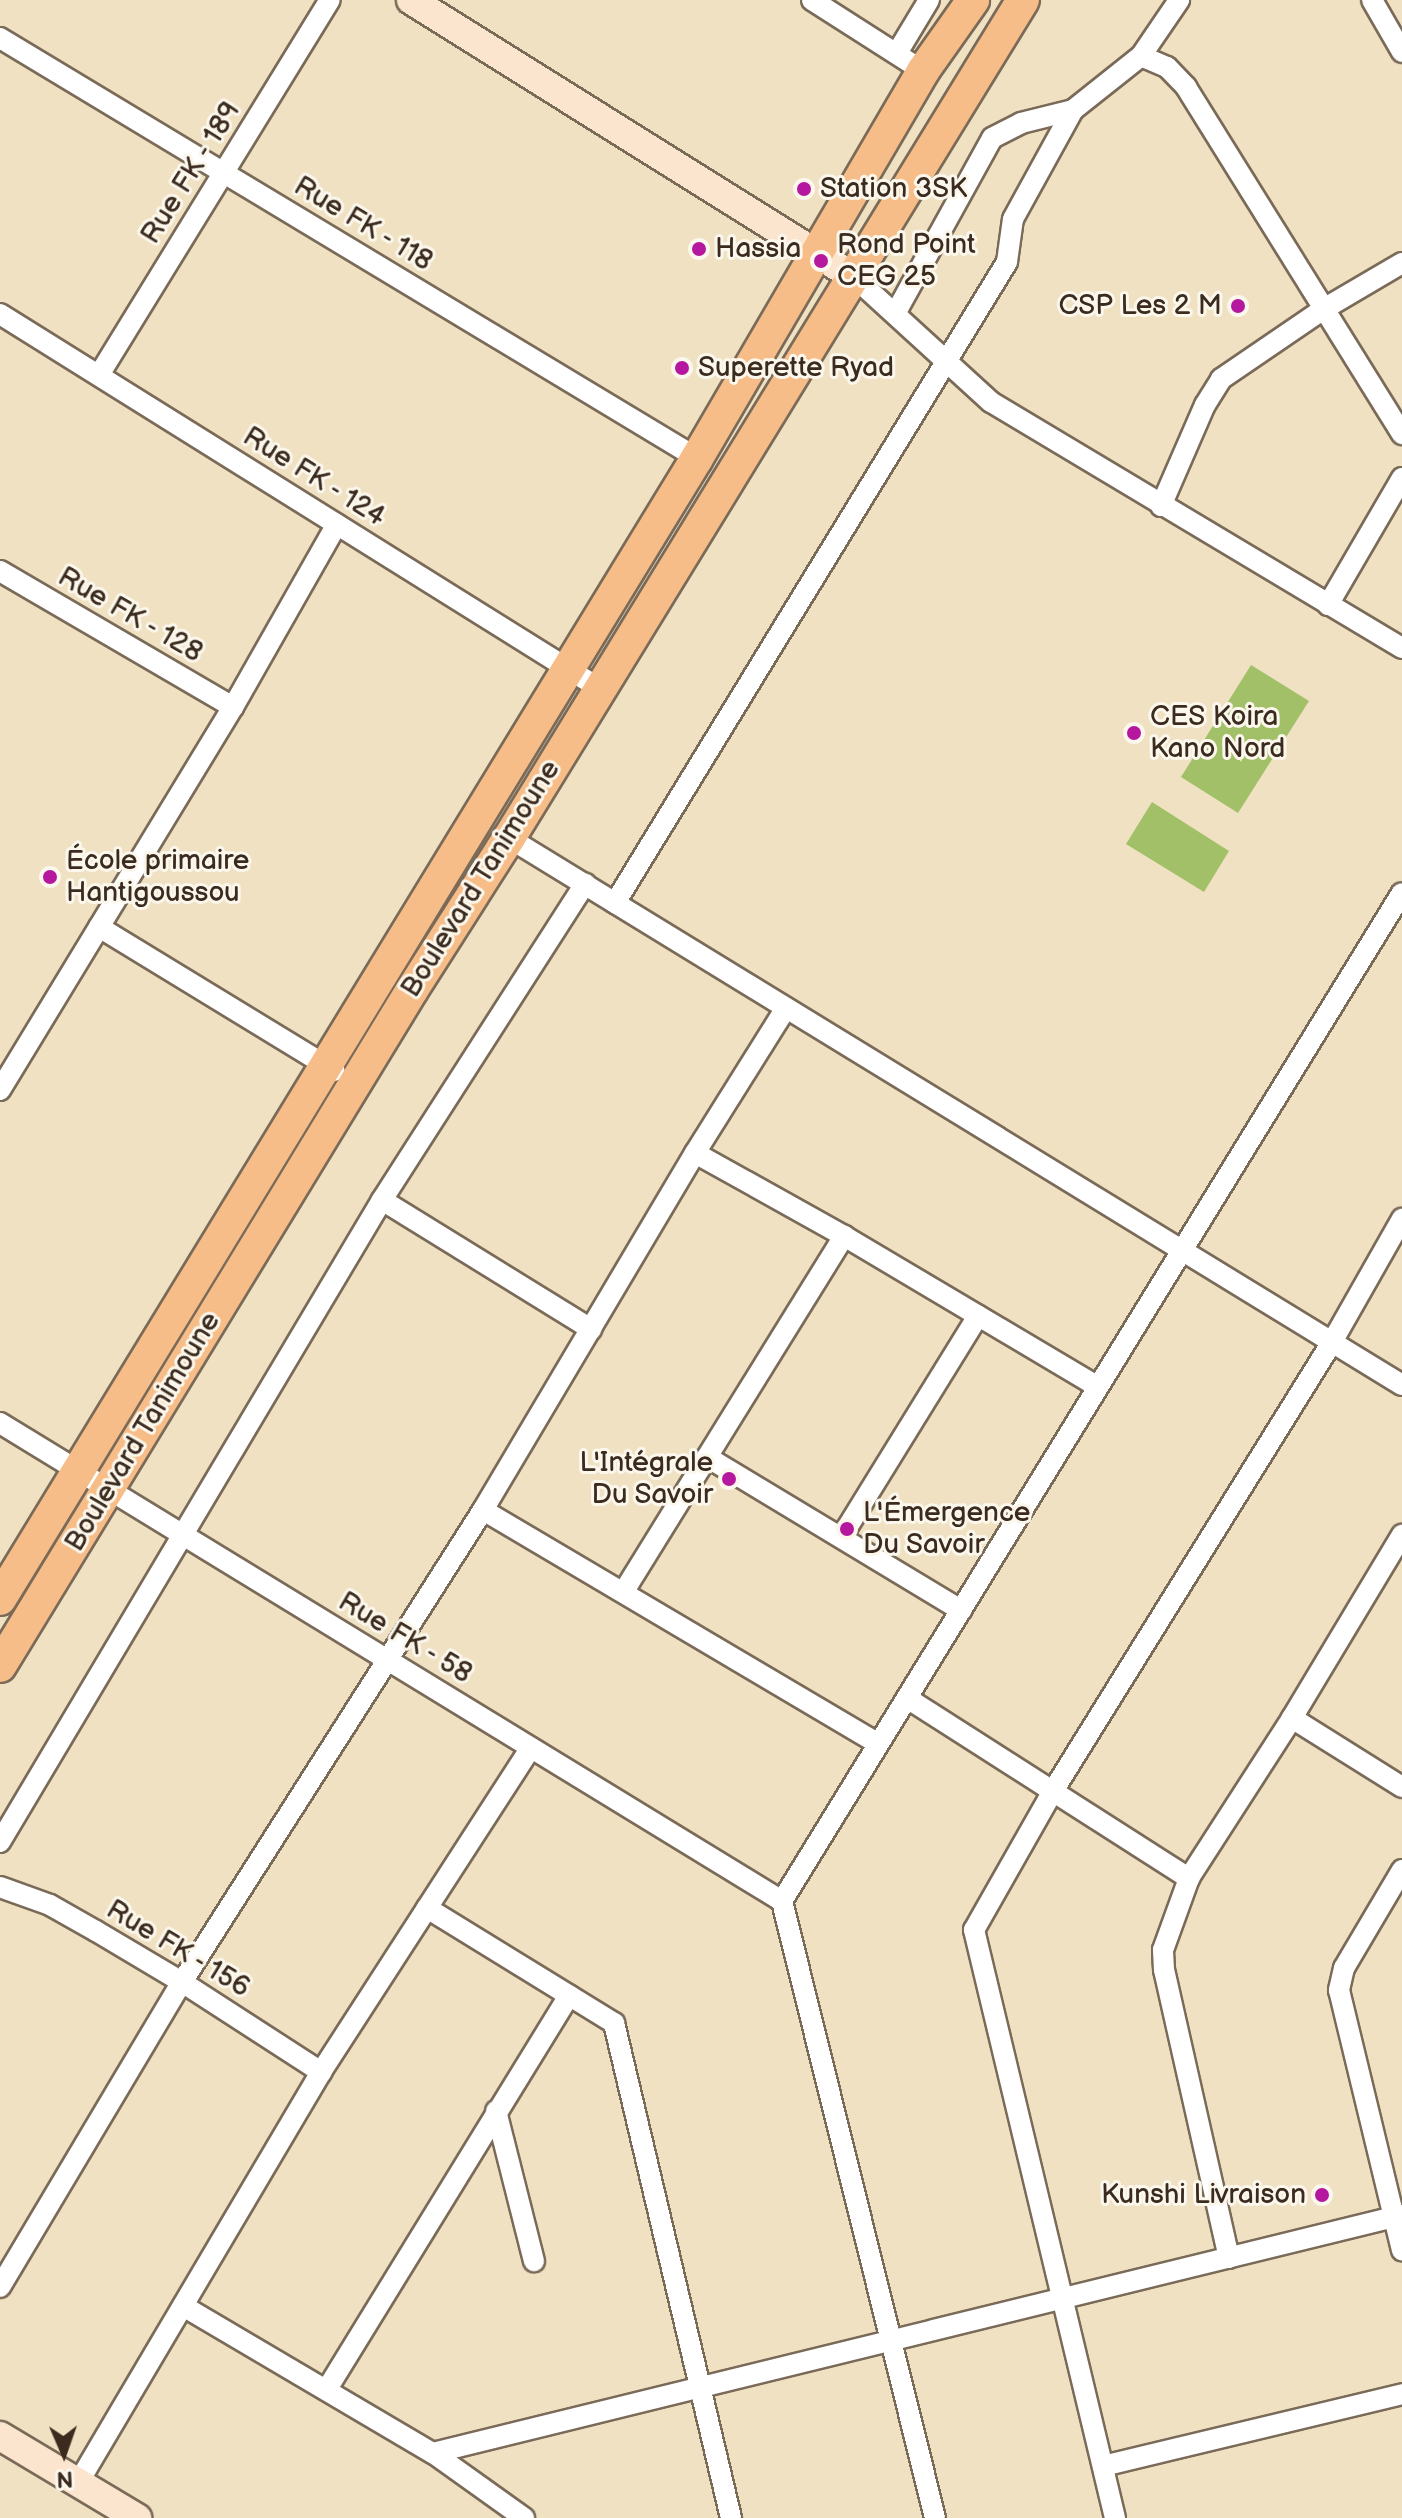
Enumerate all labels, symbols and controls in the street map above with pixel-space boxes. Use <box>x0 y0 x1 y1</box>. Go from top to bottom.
street label: Rue FK - 189 <box>134 95 248 251</box>
street label: Rue FK - 118 <box>287 169 439 279</box>
place label: Station 3SK <box>820 172 967 206</box>
marker: Station 3SK <box>795 180 813 198</box>
place label: Rond Point CEG 25 <box>837 228 976 294</box>
place label: Hassia <box>715 232 801 266</box>
marker: Hassia <box>690 240 708 258</box>
marker: Rond Point CEG 25 <box>812 252 830 270</box>
place label: CSP Les 2 M <box>1058 289 1222 323</box>
marker: CSP Les 2 M <box>1229 297 1247 315</box>
place label: Superette Ryad <box>698 351 894 385</box>
marker: Superette Ryad <box>673 359 691 377</box>
street label: Rue FK - 124 <box>236 419 392 535</box>
street label: Rue FK - 128 <box>51 560 209 670</box>
place label: CES Koira Kano Nord <box>1150 700 1285 766</box>
marker: CES Koira Kano Nord <box>1125 724 1143 742</box>
street label: Boulevard Tanimoune <box>394 754 568 1004</box>
place label: École primaire Hantigoussou <box>66 844 249 910</box>
marker: École primaire Hantigoussou <box>41 868 59 886</box>
street label: Boulevard Tanimoune <box>58 1306 228 1558</box>
place label: L'Intégrale Du Savoir <box>580 1446 713 1512</box>
marker: L'Intégrale Du Savoir <box>720 1470 738 1488</box>
place label: L'Émergence Du Savoir <box>863 1496 1030 1562</box>
marker: L'Émergence Du Savoir <box>838 1520 856 1538</box>
street label: Rue FK - 58 <box>331 1584 479 1692</box>
street label: Rue FK - 156 <box>99 1892 257 2006</box>
place label: Kunshi Livraison <box>1101 2178 1306 2212</box>
marker: Kunshi Livraison <box>1313 2186 1331 2204</box>
north arrow <box>24 2414 104 2494</box>
text: N <box>56 2465 74 2492</box>

